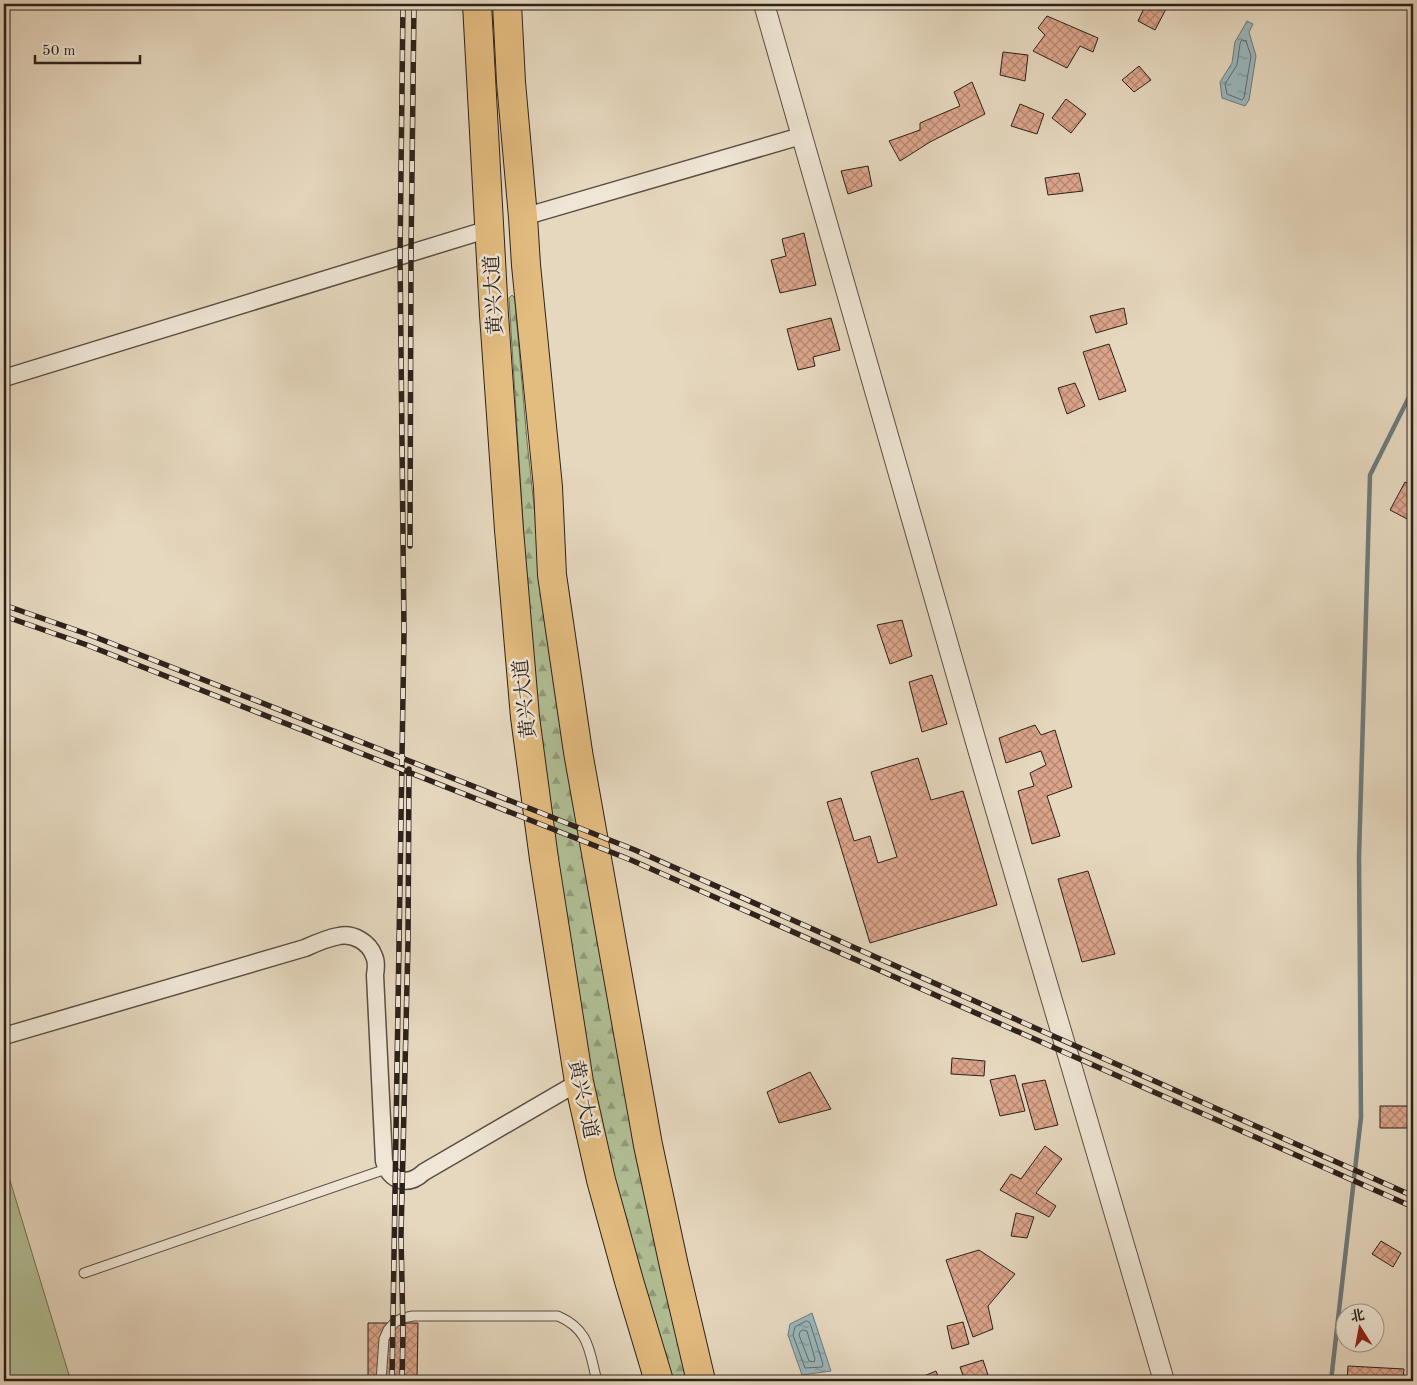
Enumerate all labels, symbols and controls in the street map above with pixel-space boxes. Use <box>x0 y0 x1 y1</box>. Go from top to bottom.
scale bar <box>35 32 140 64</box>
text: 50 m <box>42 44 76 59</box>
street label: 黄兴大道 <box>481 254 507 335</box>
street label: 黄兴大道 <box>510 658 540 740</box>
street label: 黄兴大道 <box>564 1058 602 1141</box>
north arrow <box>1334 1302 1384 1352</box>
text: 北 <box>1349 1307 1366 1324</box>

